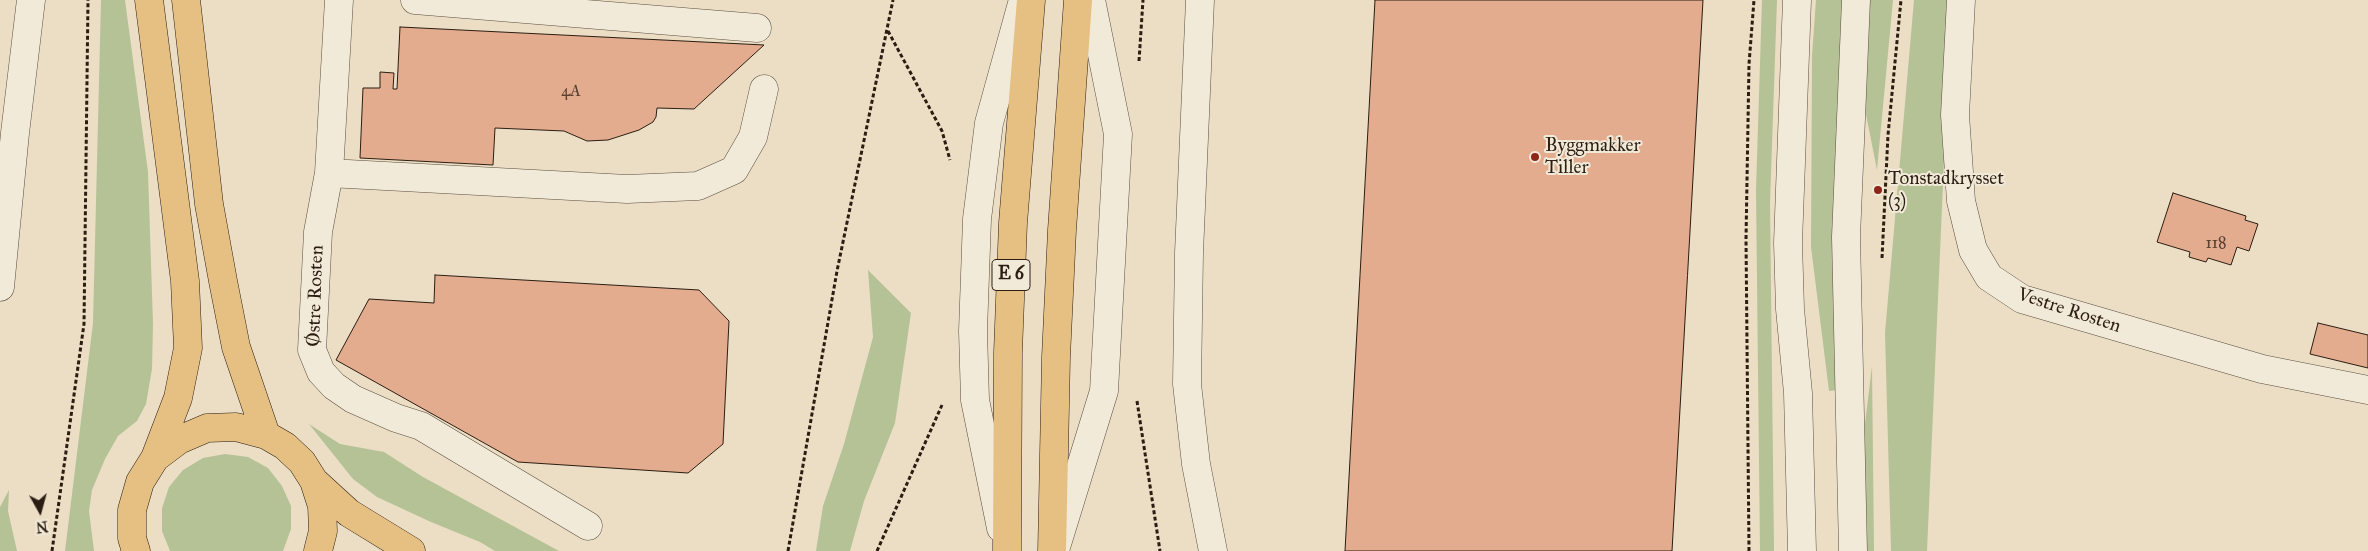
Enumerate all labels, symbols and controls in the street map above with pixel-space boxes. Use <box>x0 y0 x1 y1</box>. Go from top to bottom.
house number: 4A <box>561 82 581 102</box>
place label: Byggmakker Tiller <box>1545 135 1641 179</box>
marker: Byggmakker Tiller <box>1529 151 1541 163</box>
place label: Tonstadkrysset (3) <box>1888 168 2004 212</box>
marker: Tonstadkrysset (3) <box>1872 184 1884 196</box>
house number: 118 <box>2205 234 2227 254</box>
street label: Østre Rosten <box>303 245 329 347</box>
road number: E 6 <box>992 260 1030 290</box>
street label: Vestre Rosten <box>2014 284 2124 338</box>
north arrow <box>15 486 65 536</box>
text: N <box>35 517 49 536</box>

